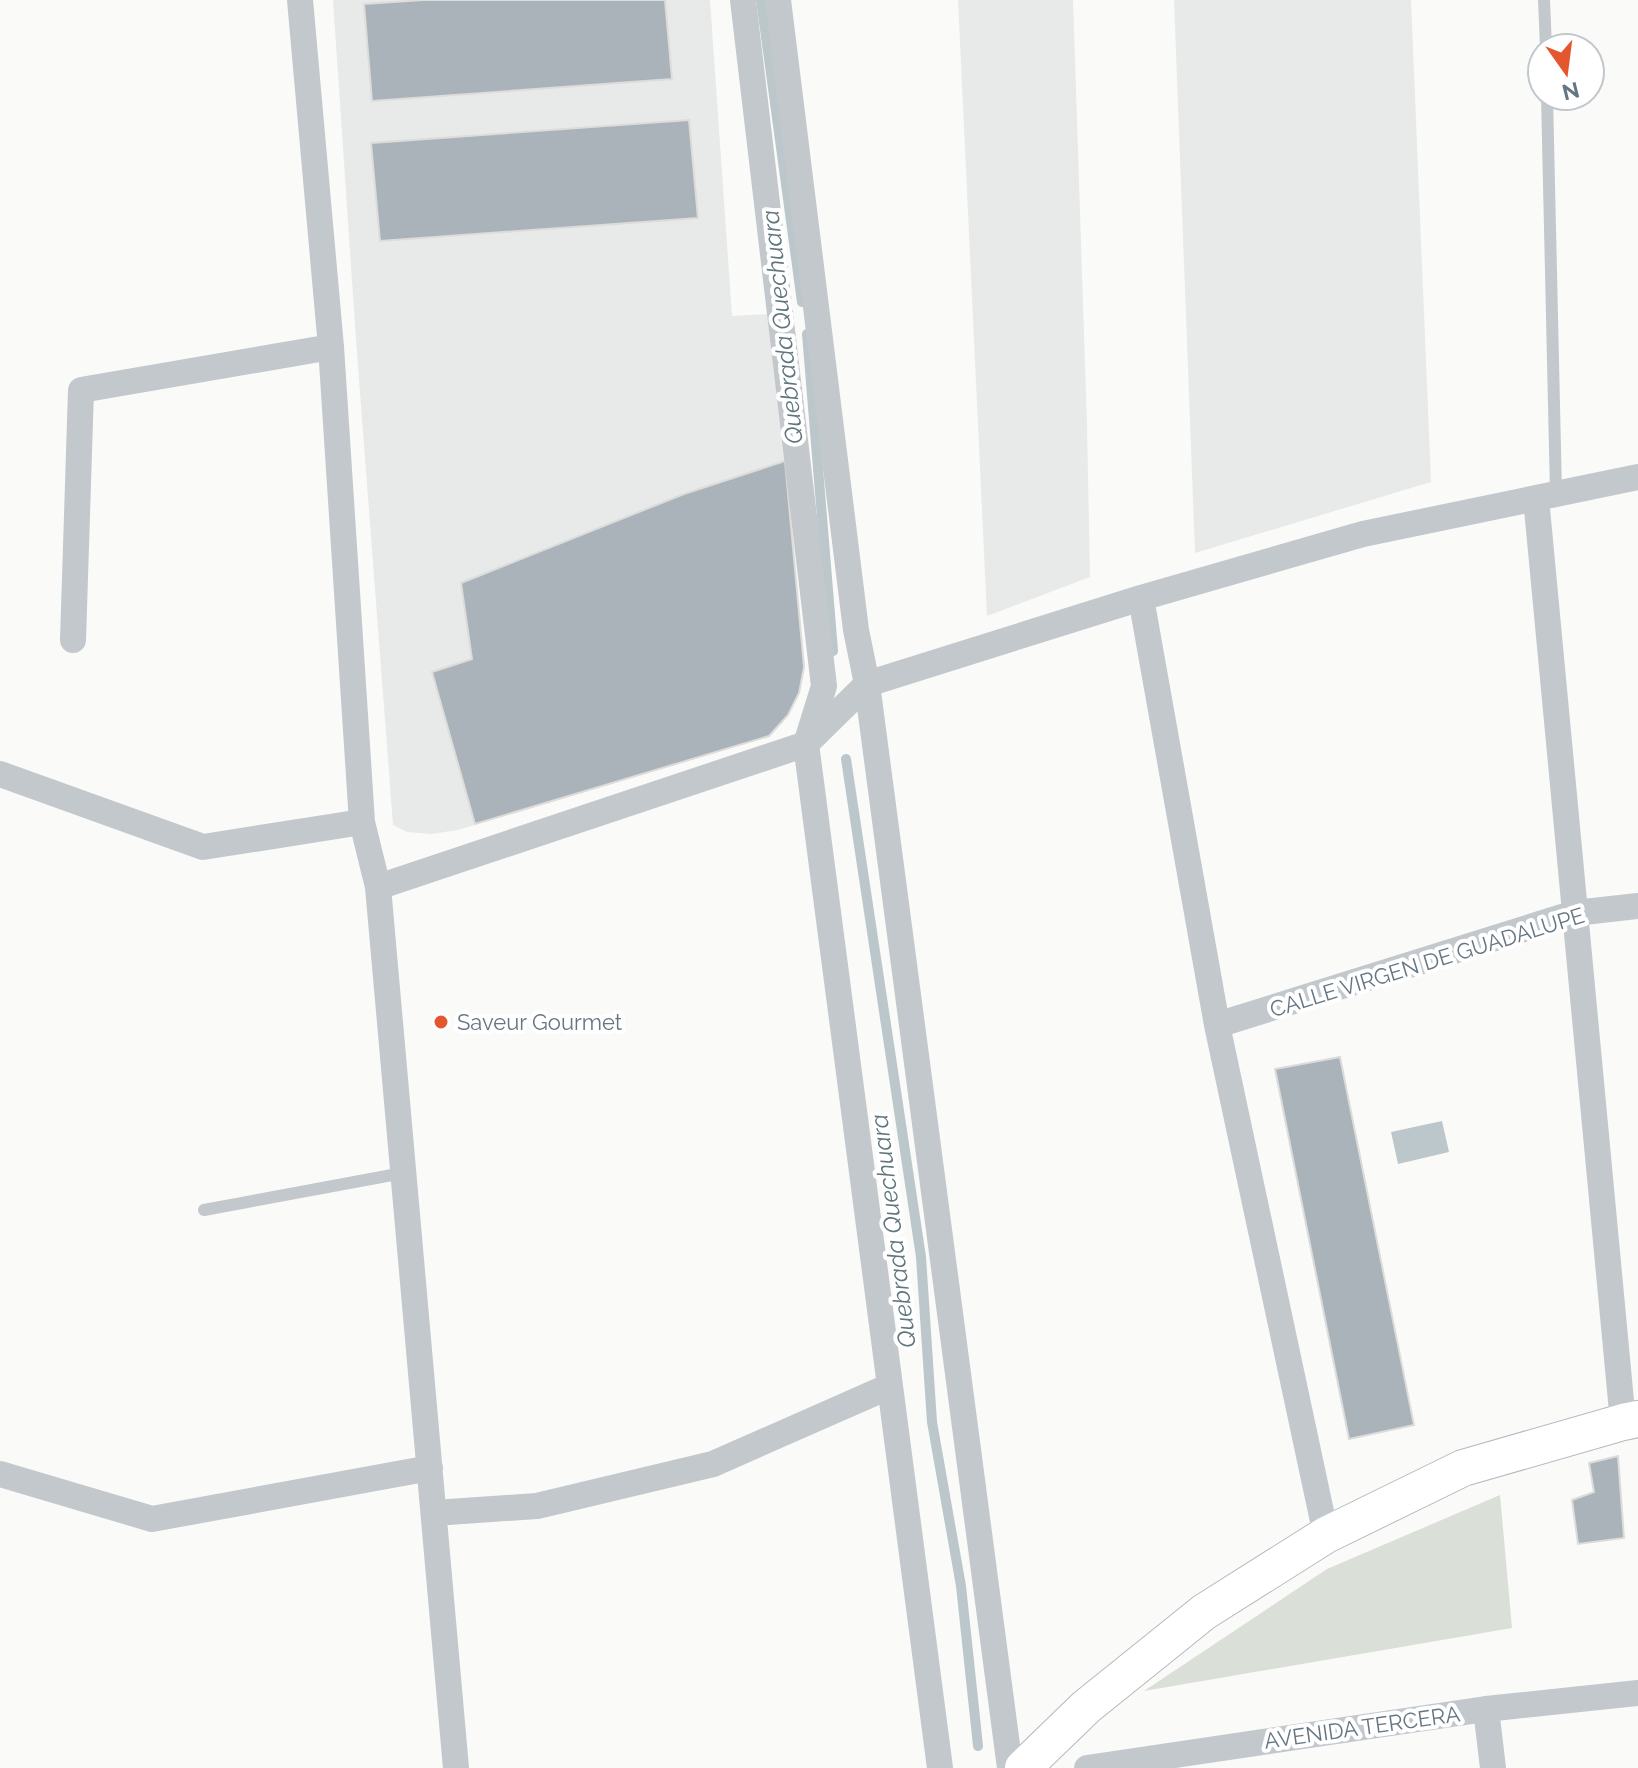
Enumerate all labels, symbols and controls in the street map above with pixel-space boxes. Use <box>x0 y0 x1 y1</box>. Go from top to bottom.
north arrow <box>1526 32 1606 112</box>
text: N <box>1560 77 1582 106</box>
water label: Quebrada Quechuara <box>755 209 809 445</box>
street label: CALLE VIRGEN DE GUADALUPE <box>1267 902 1587 1022</box>
place label: Saveur Gourmet <box>457 1009 623 1035</box>
marker: Saveur Gourmet <box>432 1013 450 1031</box>
water label: Quebrada Quechuara <box>864 1113 922 1349</box>
street label: AVENIDA TERCERA <box>1262 1700 1462 1754</box>

